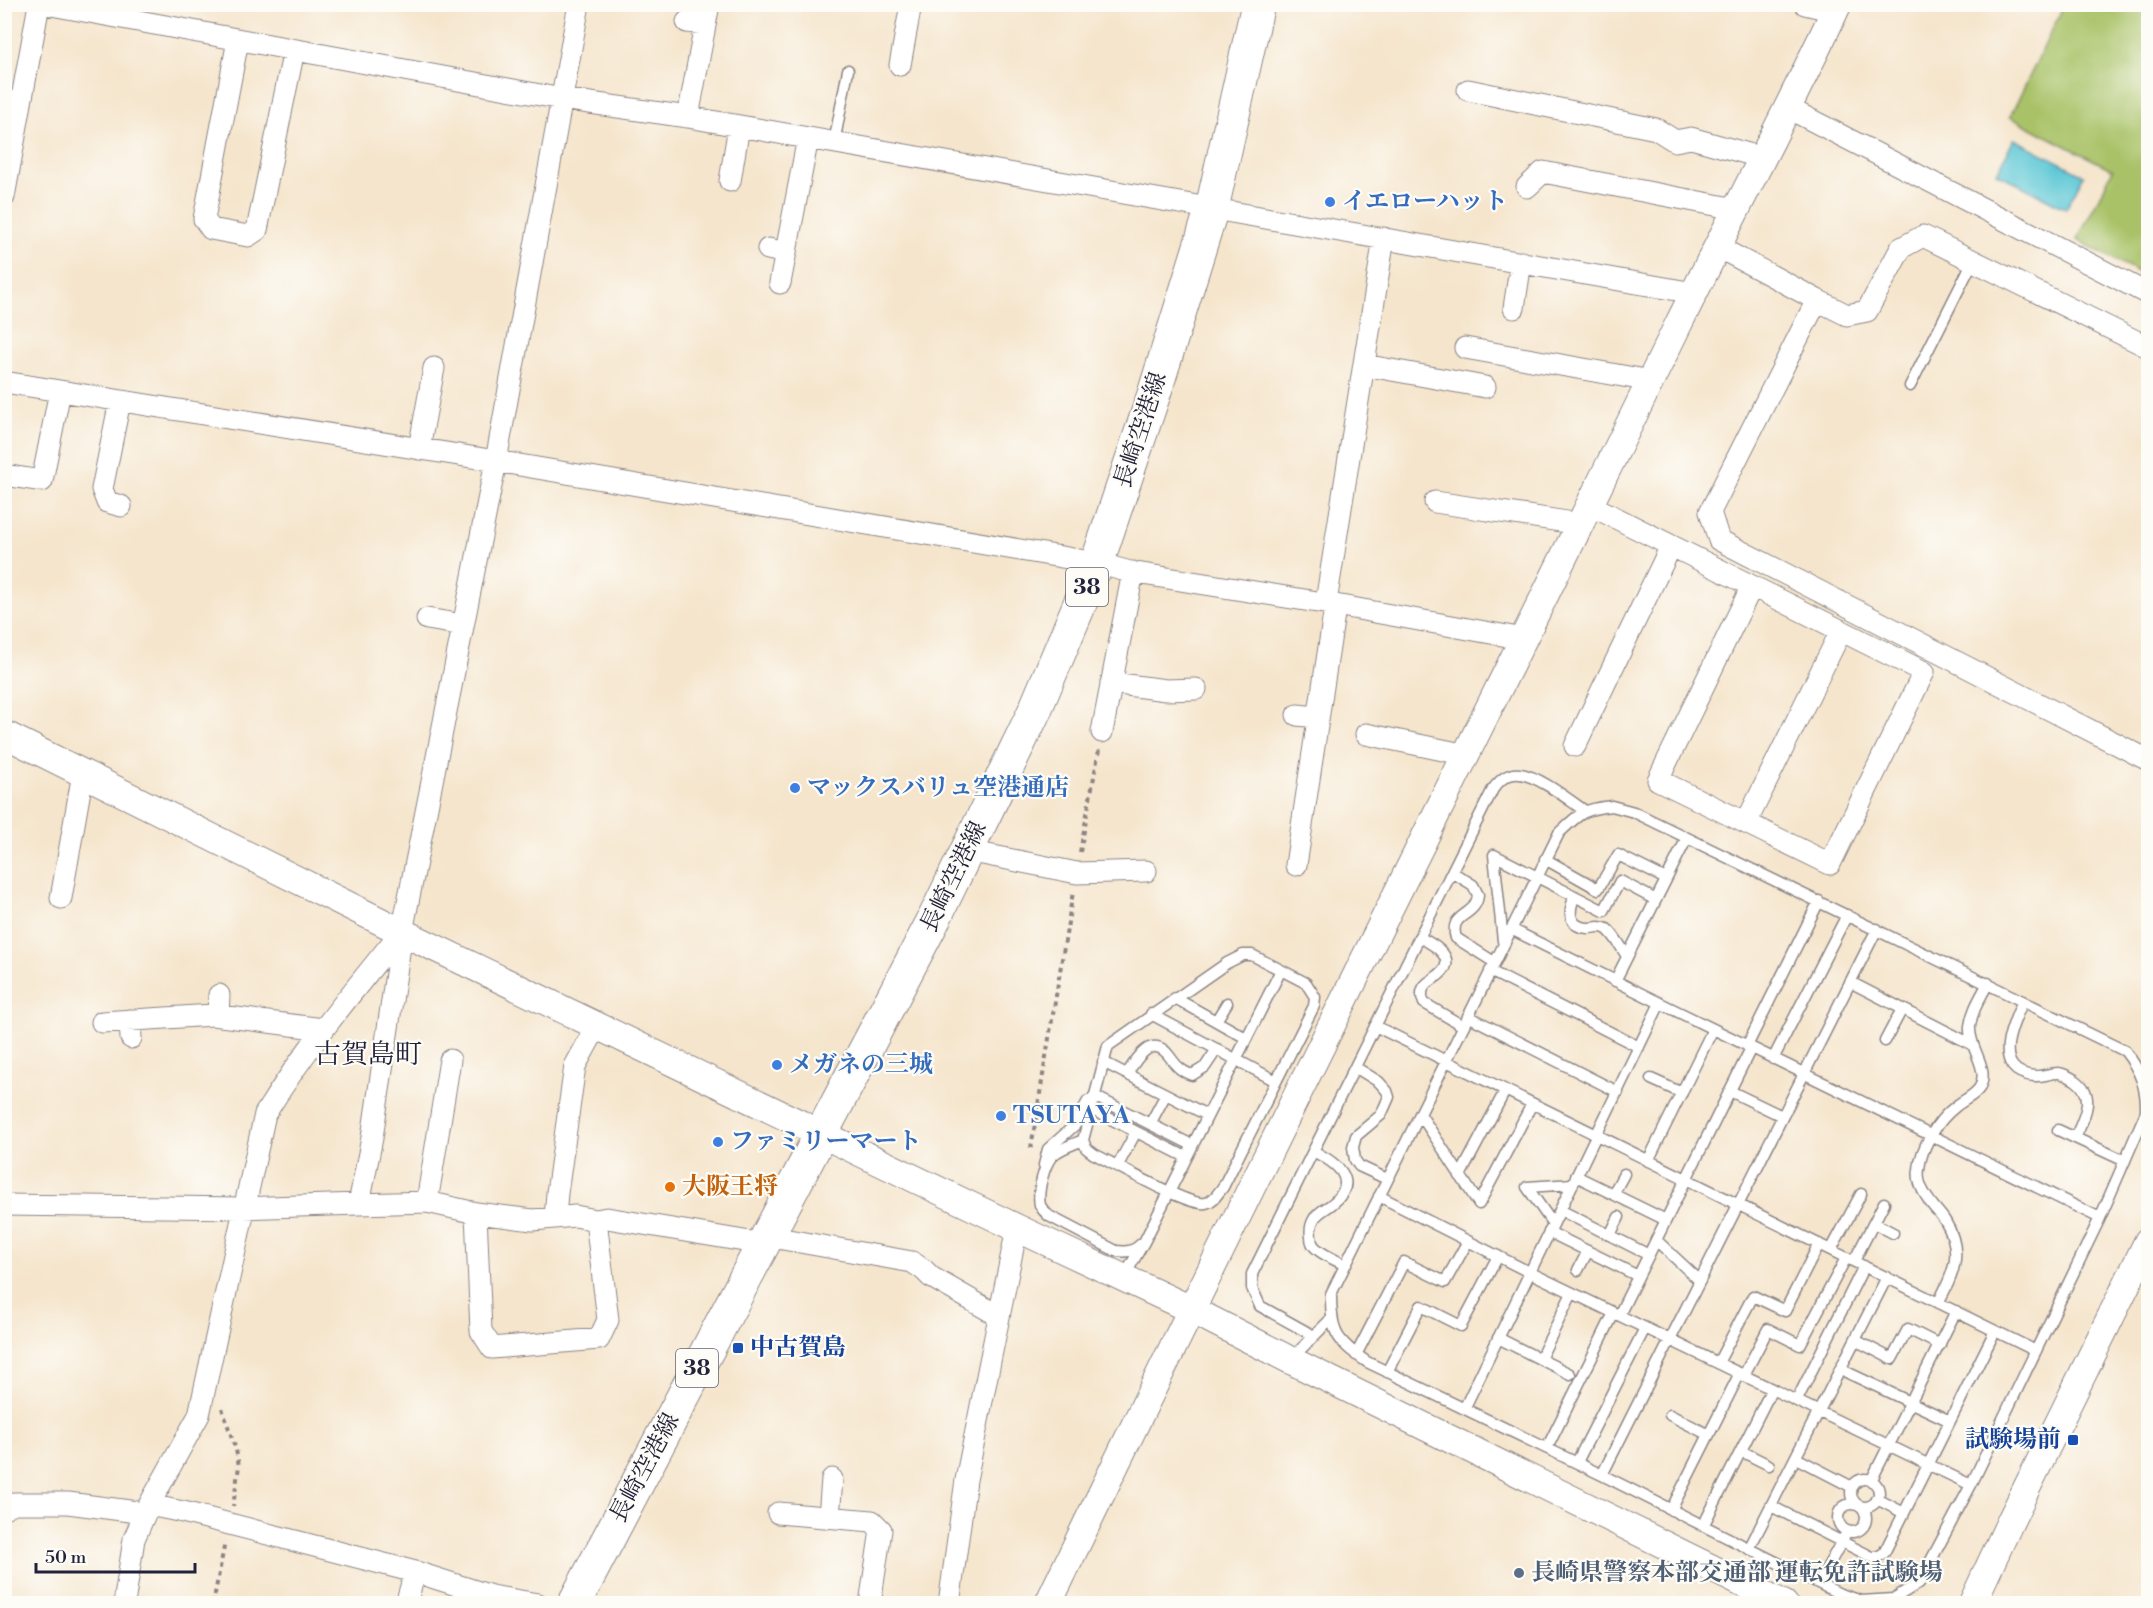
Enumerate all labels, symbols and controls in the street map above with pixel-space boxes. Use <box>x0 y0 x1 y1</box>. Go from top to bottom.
place label: イエローハット <box>1342 187 1508 217</box>
marker: イエローハット <box>1323 195 1337 209</box>
street label: 長崎空港線 <box>1108 368 1174 492</box>
road number: 38 <box>1066 568 1108 606</box>
place label: マックスバリュ空港通店 <box>807 773 1069 803</box>
marker: マックスバリュ空港通店 <box>788 781 802 795</box>
street label: 長崎空港線 <box>914 816 994 938</box>
district label: 古賀島町 <box>314 1038 422 1072</box>
place label: メガネの三城 <box>789 1050 933 1080</box>
marker: メガネの三城 <box>770 1058 784 1072</box>
place label: TSUTAYA <box>1013 1101 1131 1131</box>
marker: TSUTAYA <box>994 1109 1008 1123</box>
place label: ファミリーマート <box>730 1127 922 1157</box>
marker: ファミリーマート <box>711 1135 725 1149</box>
place label: 大阪王将 <box>682 1172 778 1202</box>
marker: 大阪王将 <box>663 1180 677 1194</box>
place label: 中古賀島 <box>750 1333 846 1363</box>
marker: 中古賀島 <box>731 1341 745 1355</box>
road number: 38 <box>676 1349 718 1387</box>
street label: 長崎空港線 <box>604 1408 686 1528</box>
place label: 試験場前 <box>1965 1425 2061 1455</box>
marker: 試験場前 <box>2066 1433 2080 1447</box>
scale bar <box>36 1536 195 1574</box>
text: 50 m <box>45 1546 87 1569</box>
place label: 長崎県警察本部交通部 運転免許試験場 <box>1531 1558 1943 1588</box>
marker: 長崎県警察本部交通部 運転免許試験場 <box>1512 1566 1526 1580</box>

